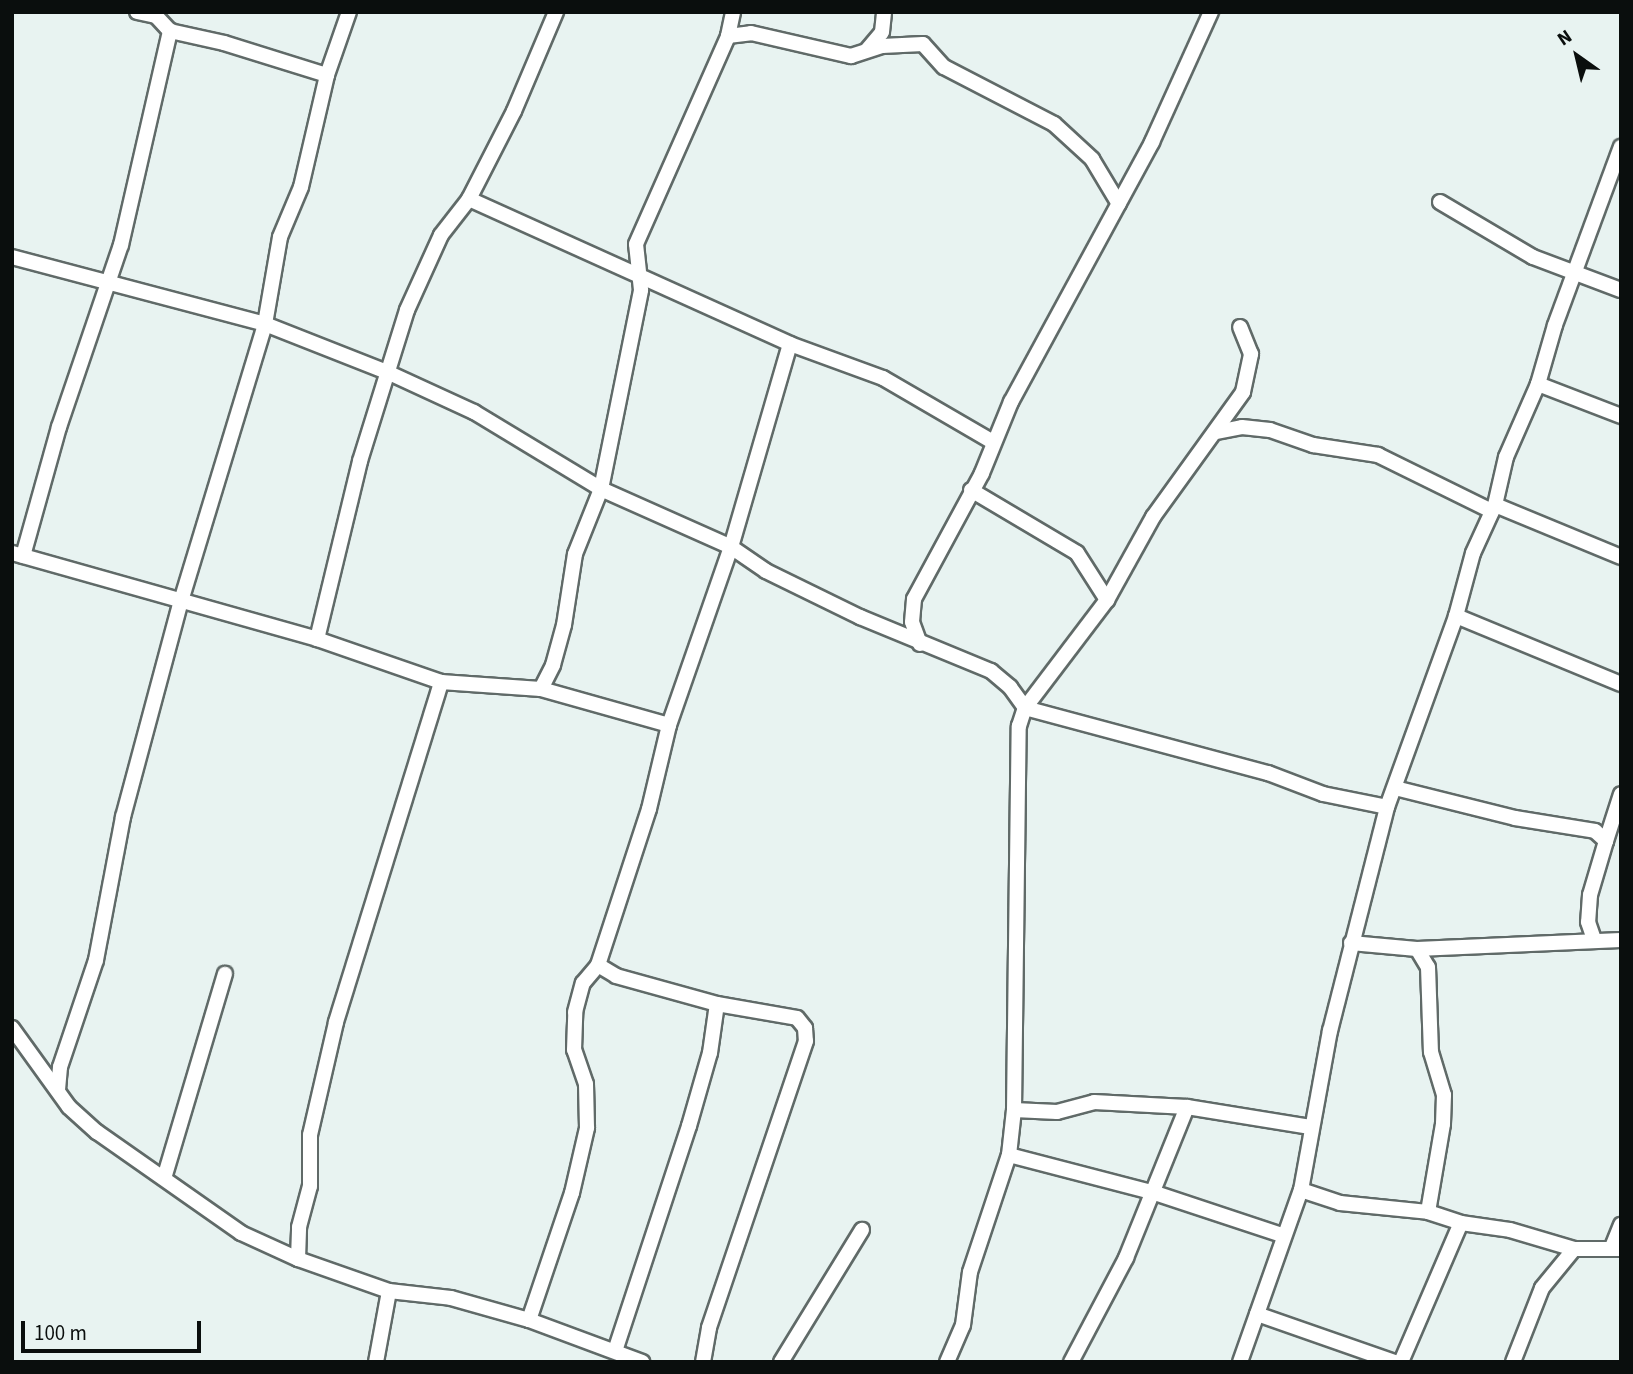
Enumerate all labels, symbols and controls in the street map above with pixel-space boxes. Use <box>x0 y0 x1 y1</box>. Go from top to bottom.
north arrow <box>1542 21 1612 91</box>
text: N <box>1552 23 1578 53</box>
scale bar <box>24 1308 205 1352</box>
text: 100 m <box>34 1318 87 1348</box>

